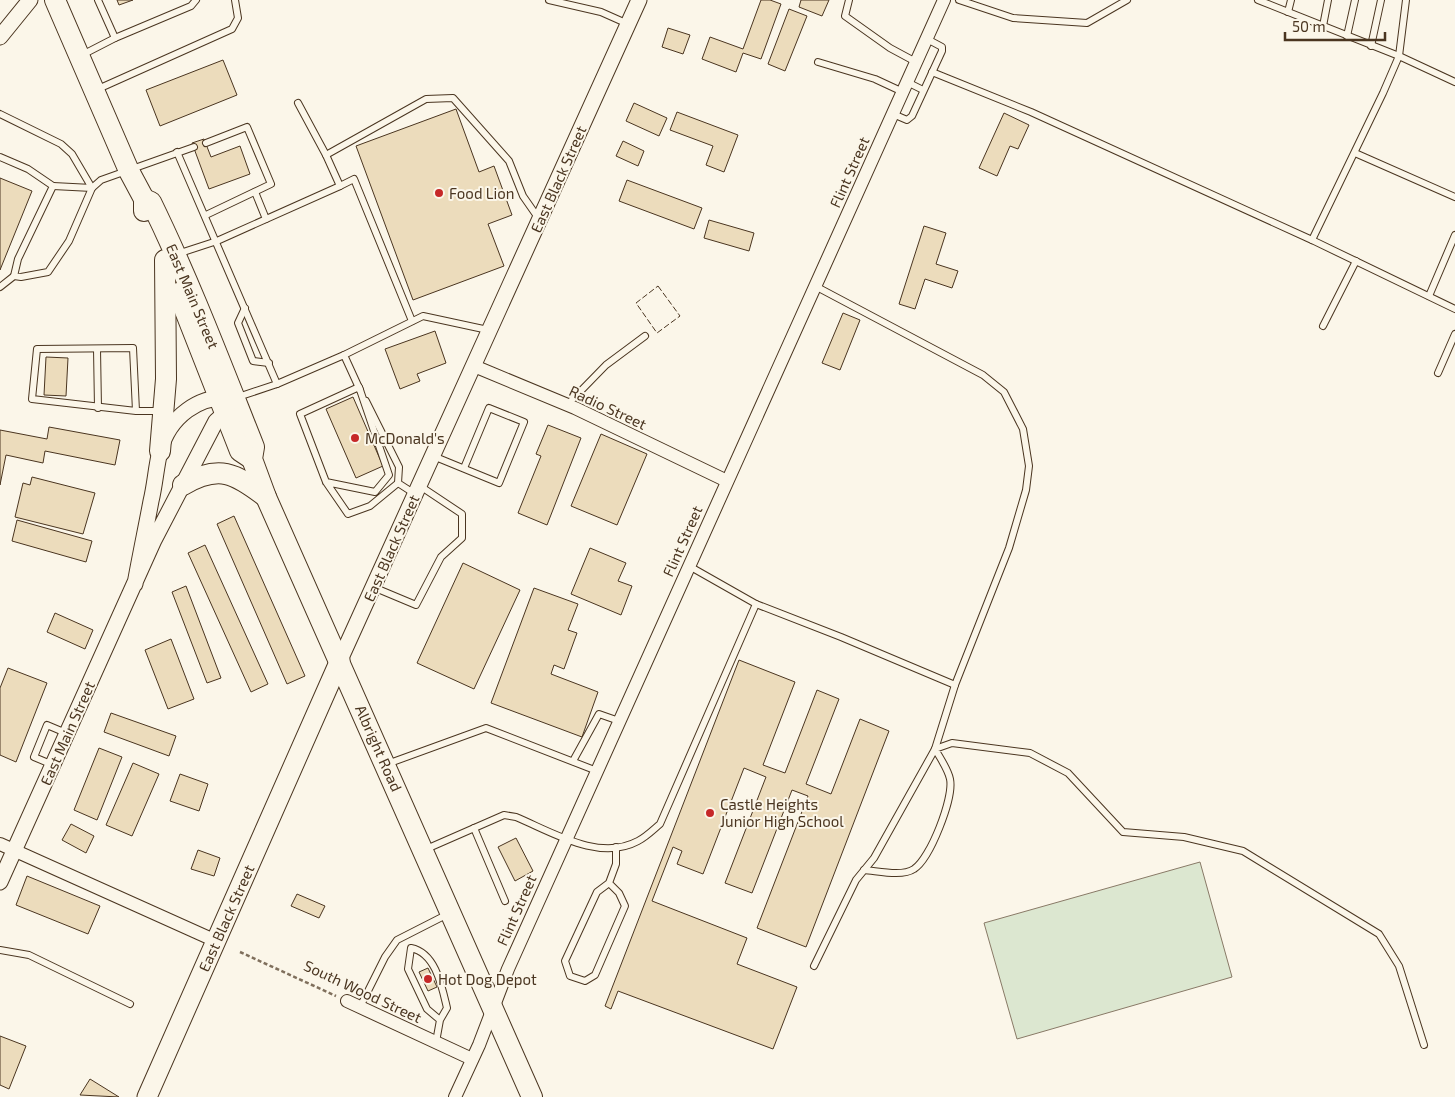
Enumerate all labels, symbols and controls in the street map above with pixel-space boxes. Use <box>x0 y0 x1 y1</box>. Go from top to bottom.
scale bar <box>1285 10 1385 42</box>
text: 50 m <box>1292 17 1326 35</box>
street label: East Black Street <box>526 122 590 235</box>
street label: Flint Street <box>825 133 873 210</box>
place label: Food Lion <box>449 184 515 202</box>
marker: Food Lion <box>433 187 445 199</box>
street label: East Main Street <box>163 241 223 351</box>
street label: Radio Street <box>566 381 650 433</box>
place label: McDonald's <box>365 429 445 447</box>
marker: McDonald's <box>349 432 361 444</box>
street label: East Black Street <box>359 491 423 604</box>
street label: Flint Street <box>658 502 706 579</box>
street label: East Main Street <box>36 678 98 788</box>
street label: Albright Road <box>352 702 406 794</box>
place label: Castle Heights Junior High School <box>720 795 844 830</box>
marker: Castle Heights Junior High School <box>704 807 716 819</box>
street label: East Black Street <box>194 861 258 974</box>
street label: Flint Street <box>492 871 540 948</box>
street label: South Wood Street <box>301 956 425 1026</box>
place label: Hot Dog Depot <box>438 970 537 988</box>
marker: Hot Dog Depot <box>422 973 434 985</box>

